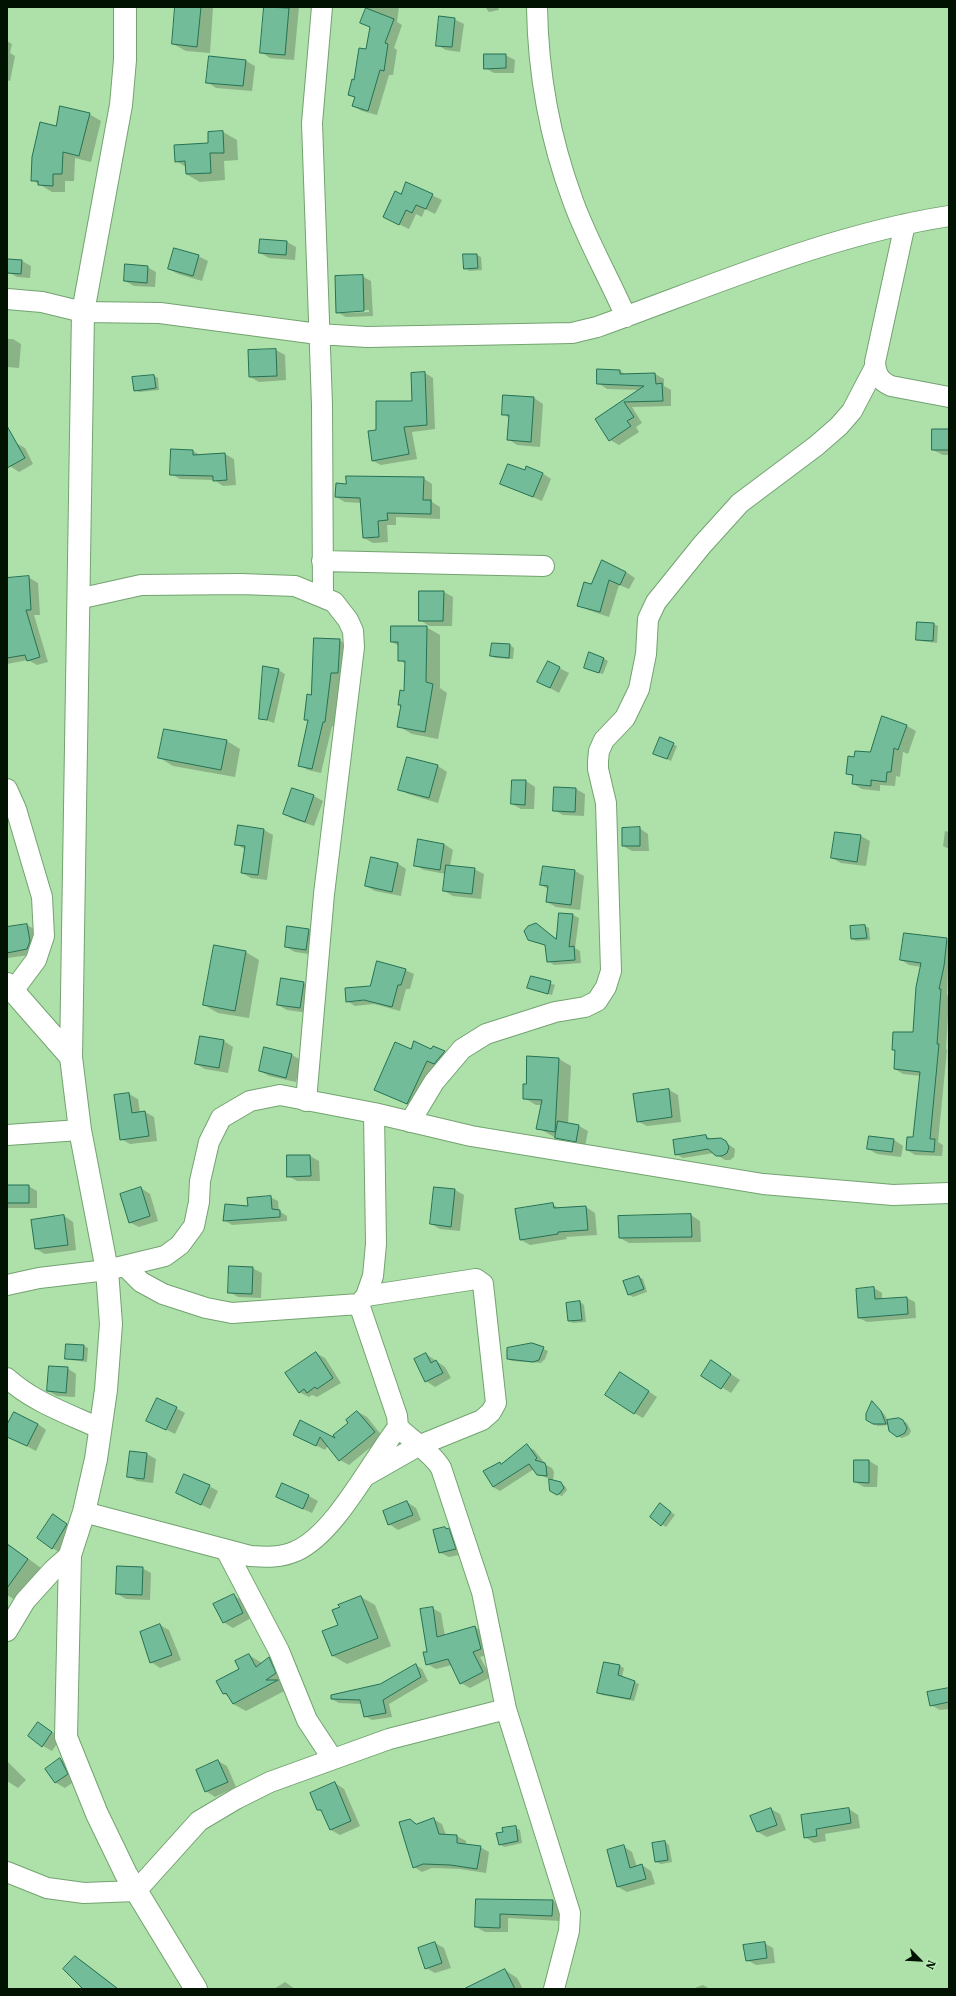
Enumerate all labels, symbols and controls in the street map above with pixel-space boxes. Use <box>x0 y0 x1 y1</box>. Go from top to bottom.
north arrow <box>900 1940 940 1980</box>
text: N <box>923 1958 939 1972</box>

